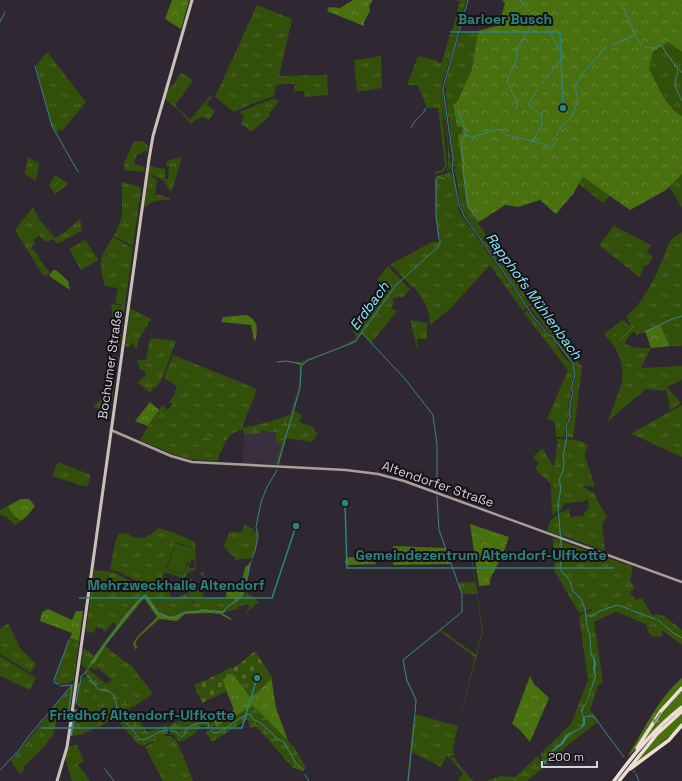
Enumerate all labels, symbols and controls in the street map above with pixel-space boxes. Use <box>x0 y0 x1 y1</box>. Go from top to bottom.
callout: Barloer Busch <box>450 6 560 32</box>
text: Barloer Busch <box>458 10 552 28</box>
water label: Rapphofs Mühlenbach <box>482 229 586 363</box>
water label: Erdbach <box>345 278 393 334</box>
street label: Bochumer Straße <box>94 310 126 420</box>
street label: Altendorfer Straße <box>380 457 496 511</box>
callout: Gemeindezentrum Altendorf-Ulfkotte <box>347 542 614 568</box>
text: Gemeindezentrum Altendorf-Ulfkotte <box>356 546 606 564</box>
callout: Mehrzweckhalle Altendorf <box>79 572 272 598</box>
text: Mehrzweckhalle Altendorf <box>87 576 265 594</box>
callout: Friedhof Altendorf-Ulfkotte <box>41 702 242 728</box>
text: Friedhof Altendorf-Ulfkotte <box>49 706 235 724</box>
one-way arrow <box>652 712 661 723</box>
scale bar <box>542 743 597 769</box>
text: 200 m <box>548 749 584 765</box>

